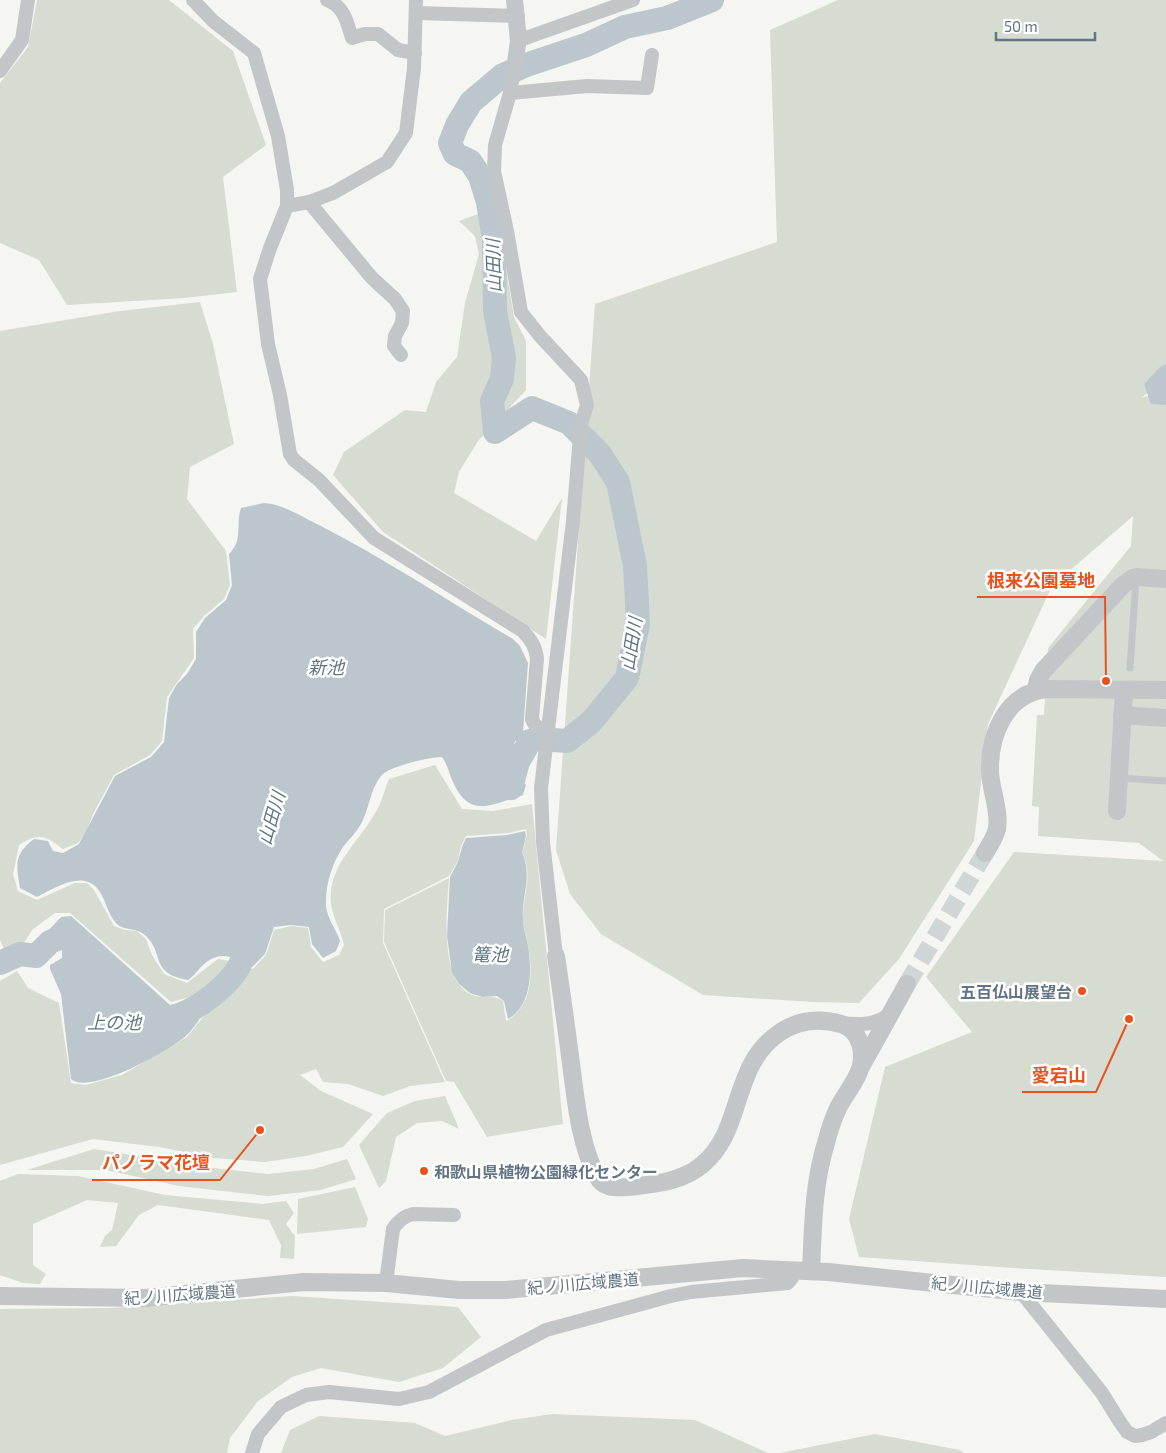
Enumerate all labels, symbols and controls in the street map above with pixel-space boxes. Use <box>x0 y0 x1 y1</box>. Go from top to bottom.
scale bar <box>996 10 1095 42</box>
text: 50 m <box>1004 17 1038 35</box>
water label: 山田川 <box>481 237 505 293</box>
callout: 根来公園墓地 <box>977 564 1105 597</box>
text: 根来公園墓地 <box>987 569 1095 591</box>
water label: 山田川 <box>616 614 646 672</box>
water label: 新池 <box>308 656 346 678</box>
water label: 山田川 <box>253 787 290 847</box>
water label: 篭池 <box>472 943 510 965</box>
place label: 五百仏山展望台 <box>960 982 1072 1001</box>
marker: 五百仏山展望台 <box>1076 985 1088 997</box>
water label: 上の池 <box>87 1011 143 1033</box>
callout: 愛宕山 <box>1022 1059 1096 1092</box>
text: 愛宕山 <box>1032 1064 1086 1086</box>
callout: パノラマ花壇 <box>92 1147 220 1180</box>
text: パノラマ花壇 <box>102 1151 210 1173</box>
place label: 和歌山県植物公園緑化センター <box>434 1162 658 1181</box>
marker: 和歌山県植物公園緑化センター <box>418 1165 430 1177</box>
street label: 紀ノ川広域農道 <box>526 1269 640 1297</box>
street label: 紀ノ川広域農道 <box>930 1273 1044 1301</box>
street label: 紀ノ川広域農道 <box>123 1281 237 1307</box>

